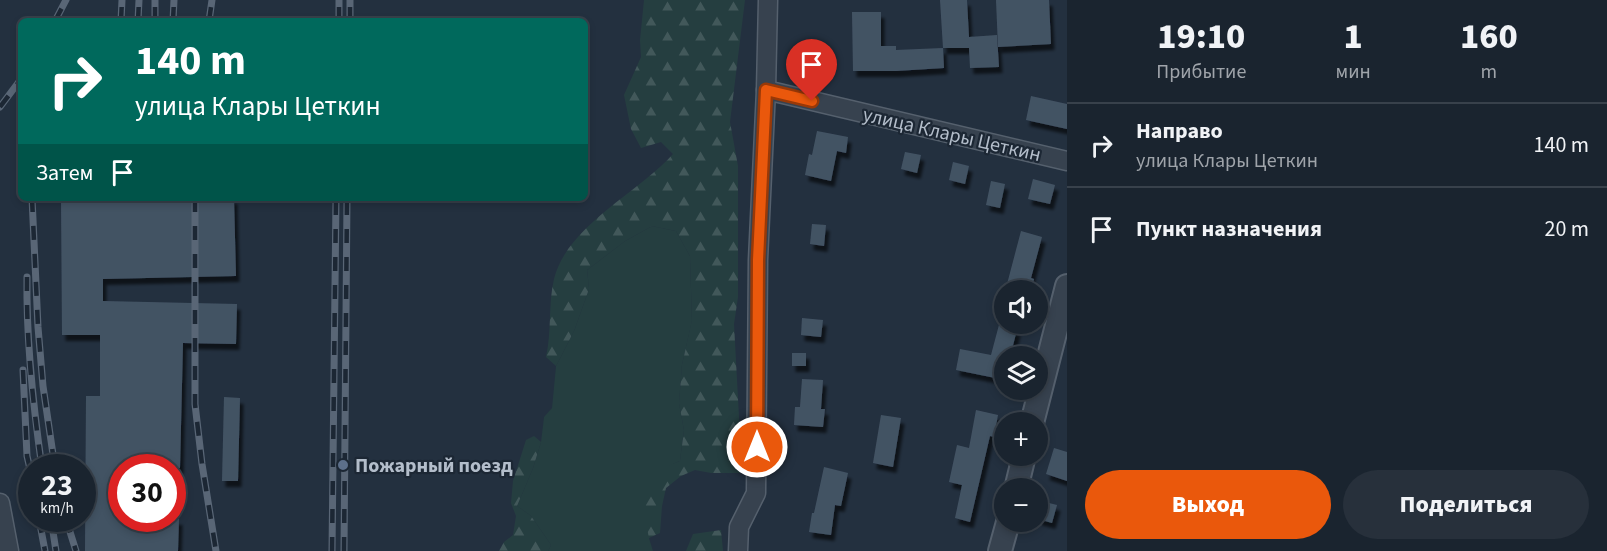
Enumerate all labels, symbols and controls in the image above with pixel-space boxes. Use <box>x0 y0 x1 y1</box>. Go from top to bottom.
text: 19:10 <box>1157 11 1245 62</box>
text: 1 <box>1344 11 1363 62</box>
text: 160 <box>1460 11 1518 62</box>
text: 140 m <box>135 31 246 91</box>
pin <box>786 39 837 101</box>
icon: right <box>36 42 114 120</box>
icon: arrive <box>795 48 828 81</box>
text: Прибытие <box>1156 58 1246 86</box>
text: мин <box>1336 58 1371 86</box>
text: m <box>1481 58 1497 86</box>
text: улица Клары Цеткин <box>135 87 381 126</box>
street label: улица Клары Цеткин <box>860 101 1044 169</box>
text: Направо <box>1136 115 1223 147</box>
icon: right <box>1085 129 1118 162</box>
text: 140 m <box>1534 129 1589 161</box>
text: улица Клары Цеткин <box>1136 147 1318 175</box>
icon: arrive <box>106 156 139 189</box>
text: Затем <box>36 157 94 189</box>
icon: arrive <box>1085 213 1118 246</box>
text: Пункт назначения <box>1136 213 1322 245</box>
text: 20 m <box>1544 213 1589 245</box>
map controls <box>994 280 1048 532</box>
button: sound <box>994 280 1048 334</box>
button: layers <box>994 346 1048 400</box>
button: + <box>994 412 1048 466</box>
position arrow <box>725 415 789 479</box>
place label: Пожарный поезд <box>355 452 513 480</box>
speed limit sign: 30 <box>108 454 186 532</box>
marker: Пожарный поезд <box>336 458 350 472</box>
text: 23 <box>41 464 73 507</box>
button: Выход <box>1085 470 1331 539</box>
button: Поделиться <box>1343 470 1589 539</box>
button: − <box>994 478 1048 532</box>
text: km/h <box>40 498 74 519</box>

